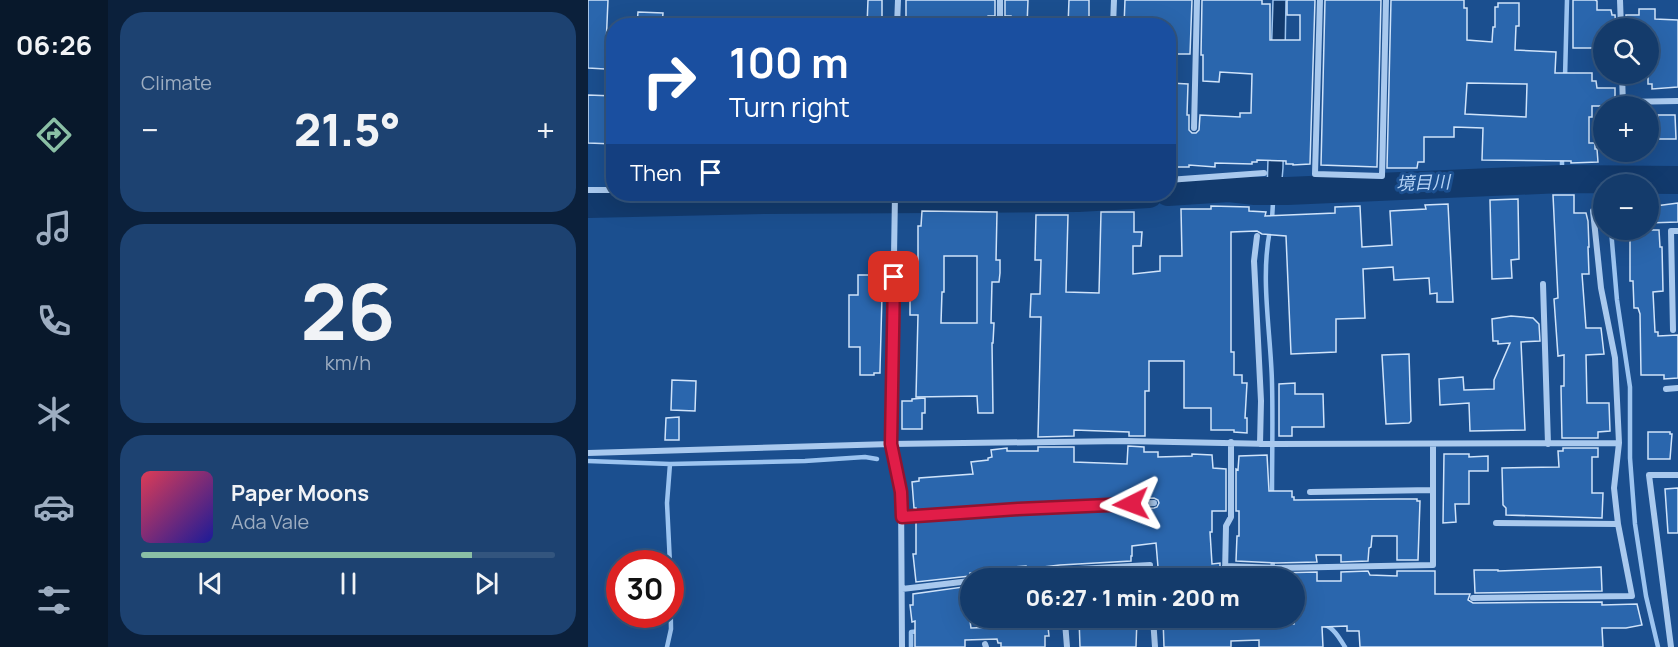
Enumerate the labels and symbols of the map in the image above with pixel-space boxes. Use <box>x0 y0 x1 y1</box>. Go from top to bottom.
water label: 境目川 <box>1396 169 1452 195</box>
pin <box>868 251 919 302</box>
position arrow <box>1099 472 1163 536</box>
speed limit sign: 30 <box>606 550 684 628</box>

